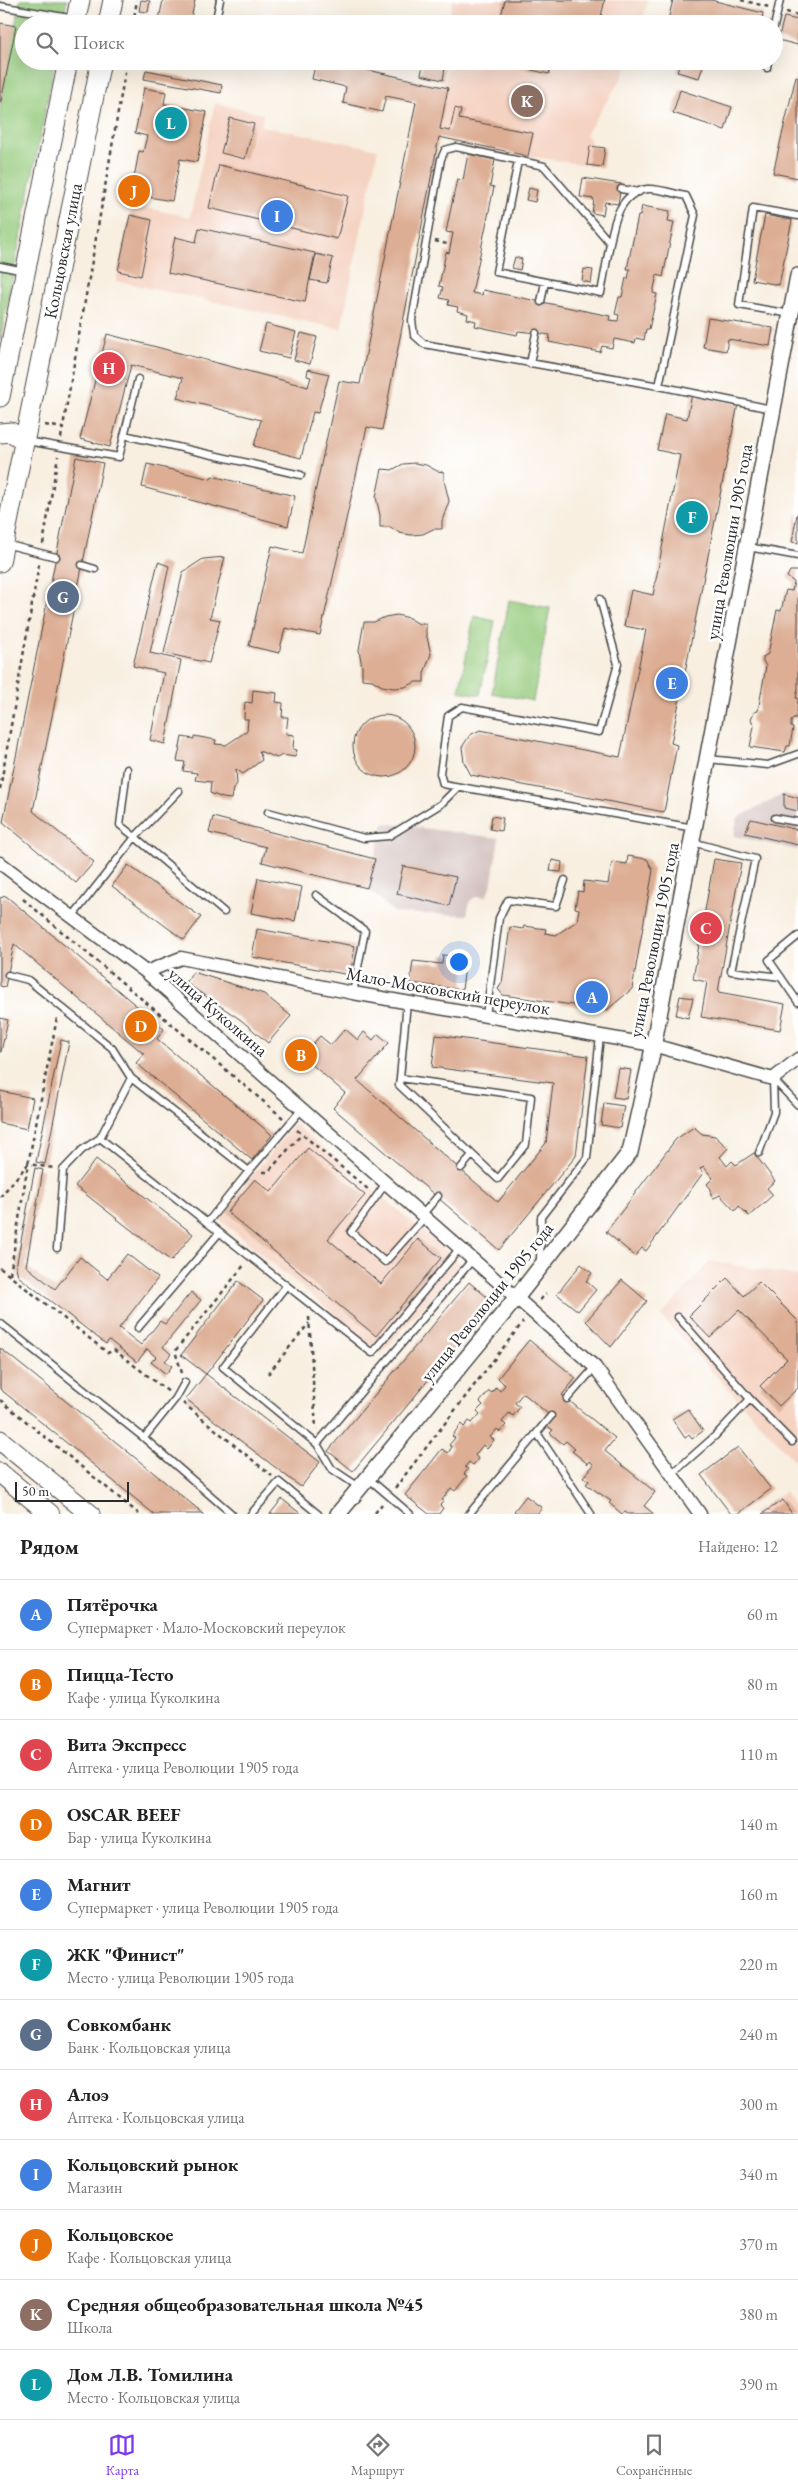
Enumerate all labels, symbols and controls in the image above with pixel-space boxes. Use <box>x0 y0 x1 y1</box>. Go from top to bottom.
search box <box>15 15 783 70</box>
icon: search <box>33 29 61 57</box>
text: Поиск <box>73 30 125 55</box>
pin: K <box>511 82 543 120</box>
pin: L <box>155 104 187 142</box>
pin: J <box>118 172 150 210</box>
street label: Кольцовская улица <box>38 180 87 321</box>
pin: I <box>261 197 293 235</box>
pin: H <box>93 349 125 387</box>
street label: улица Революции 1905 года <box>700 441 757 642</box>
pin: F <box>676 498 708 536</box>
pin: G <box>47 578 79 616</box>
pin: E <box>656 664 688 702</box>
street label: улица Революции 1905 года <box>623 839 684 1040</box>
pin: C <box>690 909 722 947</box>
your location <box>446 949 472 975</box>
street label: Мало-Московский переулок <box>344 961 552 1020</box>
street label: улица Куколкина <box>164 962 274 1062</box>
pin: A <box>576 978 608 1016</box>
pin: D <box>125 1007 157 1045</box>
pin: B <box>285 1036 317 1074</box>
street label: улица Революции 1905 года <box>415 1217 559 1386</box>
scale bar <box>15 1479 129 1502</box>
text: 50 m <box>22 1482 49 1500</box>
text: Рядом <box>20 1533 79 1560</box>
text: Найдено: 12 <box>698 1536 778 1557</box>
text: Пятёрочка <box>67 1592 158 1617</box>
text: A <box>30 1604 42 1625</box>
text: 60 m <box>747 1604 778 1625</box>
text: Супермаркет · Мало-Московский переулок <box>67 1617 346 1638</box>
text: Пицца-Тесто <box>67 1662 174 1687</box>
text: B <box>31 1674 41 1695</box>
text: 80 m <box>747 1674 778 1695</box>
text: Кафе · улица Куколкина <box>67 1687 220 1708</box>
text: Вита Экспресс <box>67 1732 187 1757</box>
text: C <box>30 1744 42 1765</box>
text: 110 m <box>739 1744 778 1765</box>
text: Аптека · улица Революции 1905 года <box>67 1757 299 1778</box>
text: OSCAR BEEF <box>67 1802 181 1827</box>
text: D <box>30 1814 42 1835</box>
text: 140 m <box>739 1814 778 1835</box>
text: Бар · улица Куколкина <box>67 1827 212 1848</box>
text: Магнит <box>67 1872 131 1897</box>
text: E <box>31 1884 41 1905</box>
text: 160 m <box>739 1884 778 1905</box>
text: Супермаркет · улица Революции 1905 года <box>67 1897 339 1918</box>
text: ЖК "Финист" <box>67 1942 185 1967</box>
text: F <box>32 1954 40 1975</box>
text: 220 m <box>739 1954 778 1975</box>
text: Место · улица Революции 1905 года <box>67 1967 294 1988</box>
text: Совкомбанк <box>67 2012 171 2037</box>
text: G <box>30 2024 42 2045</box>
text: 240 m <box>739 2024 778 2045</box>
text: Банк · Кольцовская улица <box>67 2037 231 2058</box>
text: Алоэ <box>67 2082 109 2107</box>
text: H <box>30 2094 42 2115</box>
text: 300 m <box>739 2094 778 2115</box>
text: Аптека · Кольцовская улица <box>67 2107 245 2128</box>
text: Кольцовский рынок <box>67 2152 238 2177</box>
text: I <box>33 2164 39 2185</box>
text: 340 m <box>739 2164 778 2185</box>
text: Магазин <box>67 2177 122 2198</box>
text: Кольцовское <box>67 2222 173 2247</box>
text: J <box>33 2234 39 2255</box>
text: 370 m <box>739 2234 778 2255</box>
text: Кафе · Кольцовская улица <box>67 2247 232 2268</box>
text: Средняя общеобразовательная школа №45 <box>67 2292 424 2317</box>
text: K <box>30 2304 42 2325</box>
text: 380 m <box>739 2304 778 2325</box>
text: Школа <box>67 2317 112 2338</box>
text: Дом Л.В. Томилина <box>67 2362 233 2387</box>
text: L <box>31 2374 41 2395</box>
text: 390 m <box>739 2374 778 2395</box>
text: Место · Кольцовская улица <box>67 2387 240 2408</box>
tab: Карта <box>106 2431 139 2479</box>
tab: Маршрут <box>351 2431 404 2479</box>
tab: Сохранённые <box>616 2431 692 2479</box>

